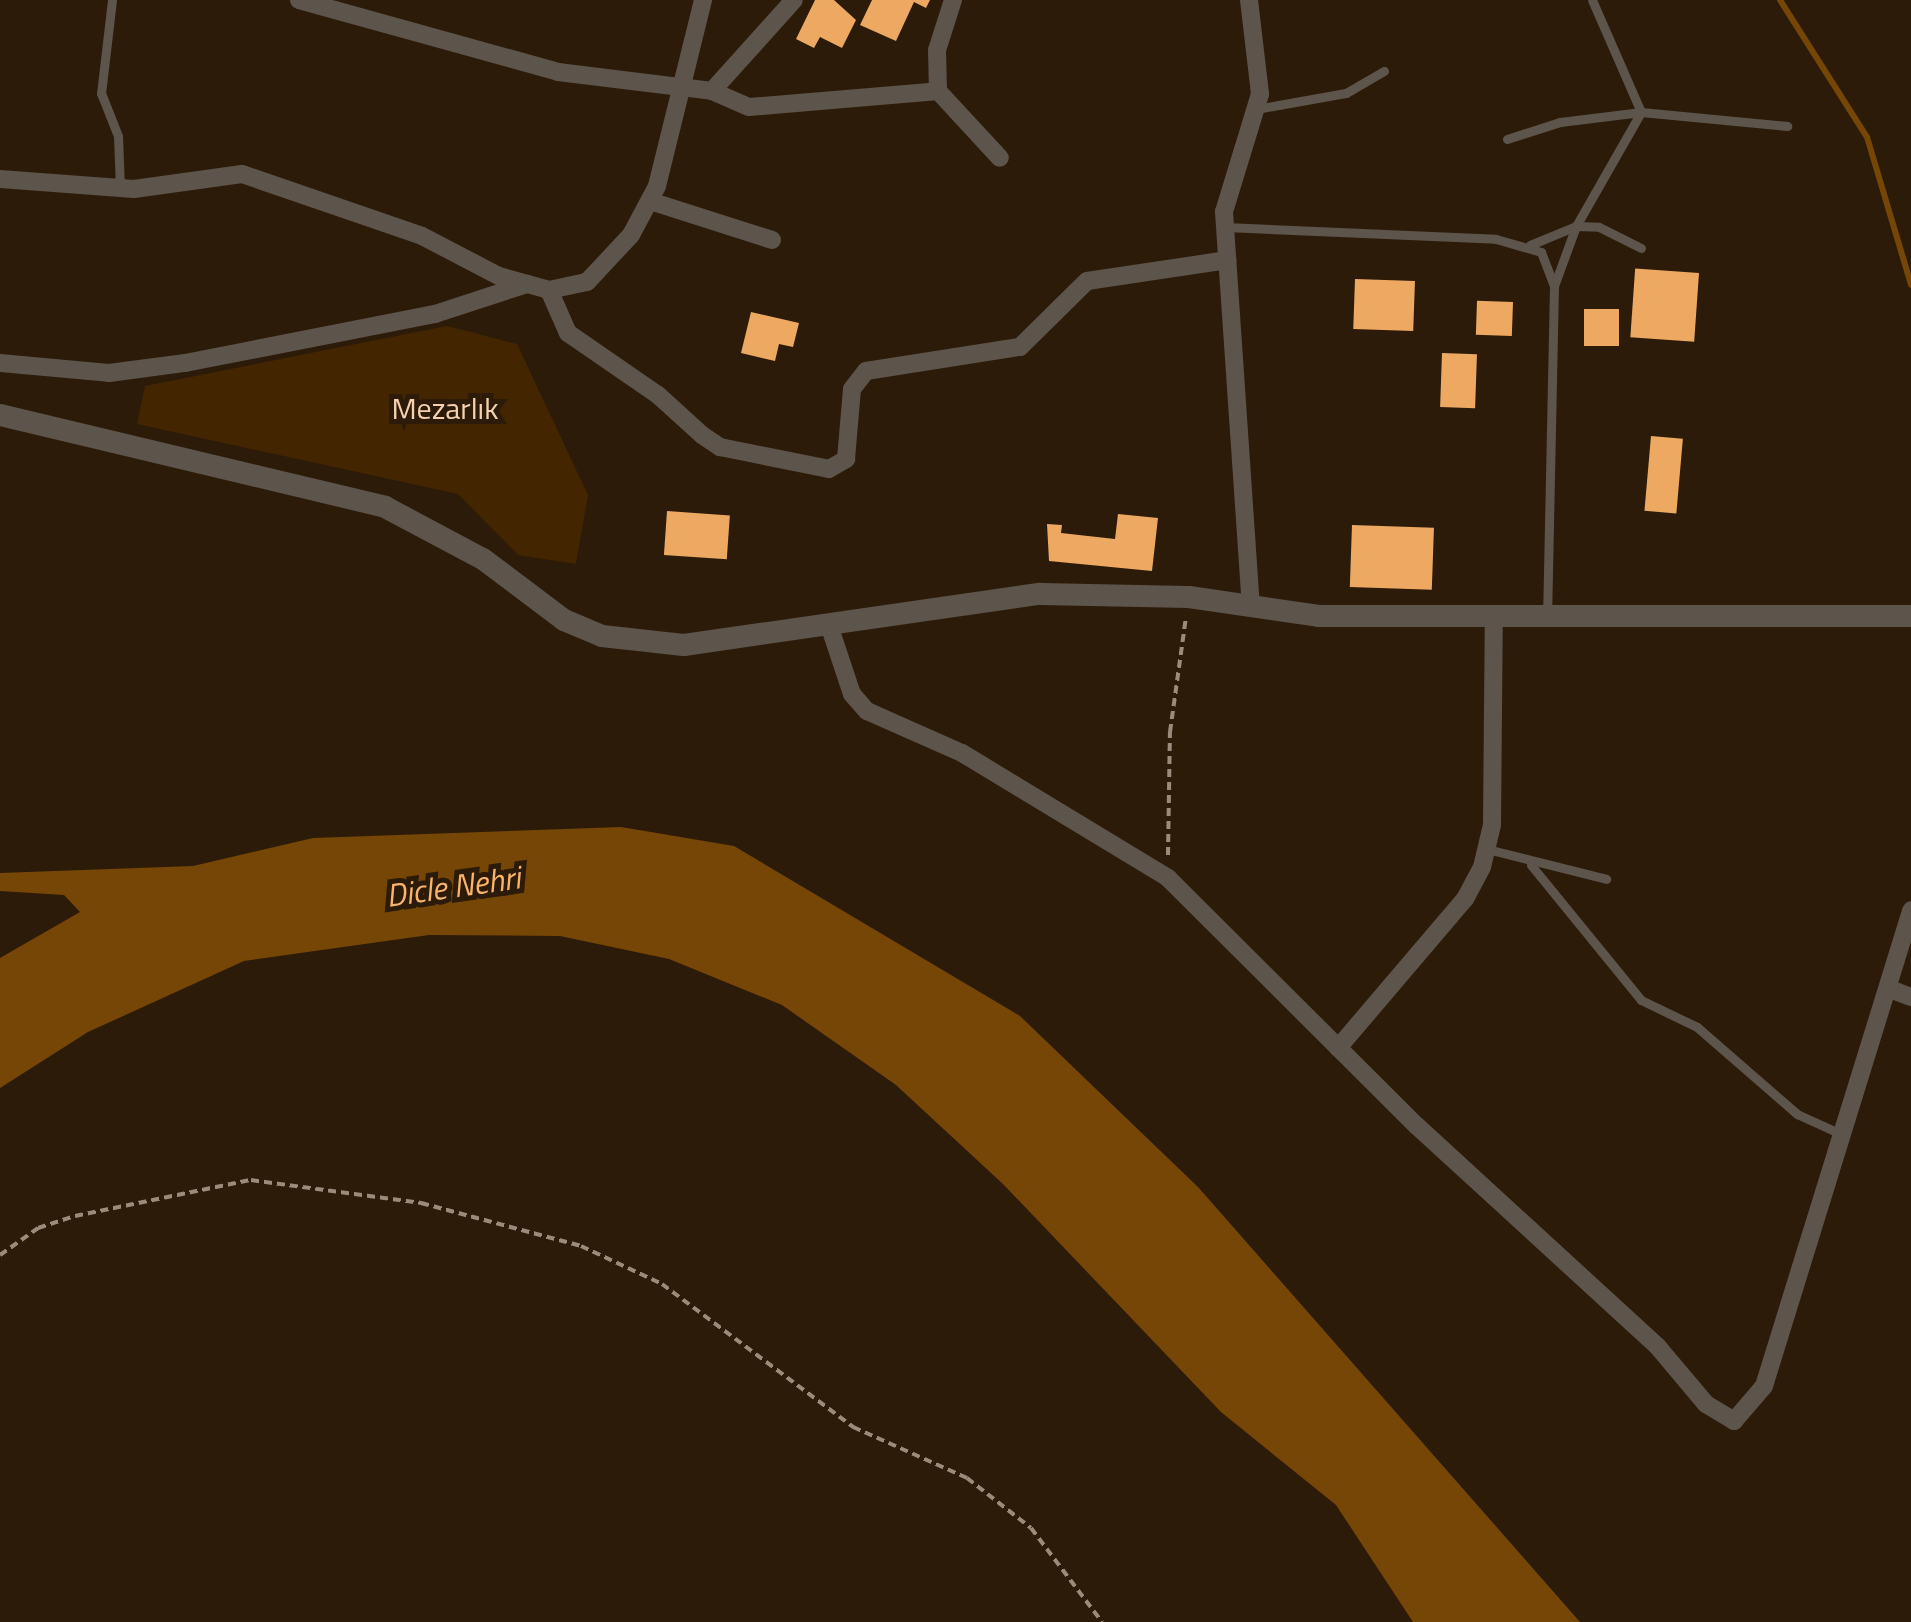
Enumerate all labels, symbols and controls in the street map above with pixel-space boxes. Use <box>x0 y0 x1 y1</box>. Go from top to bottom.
park label: Mezarlık <box>391 390 499 426</box>
water label: Dicle Nehri <box>383 858 523 914</box>

